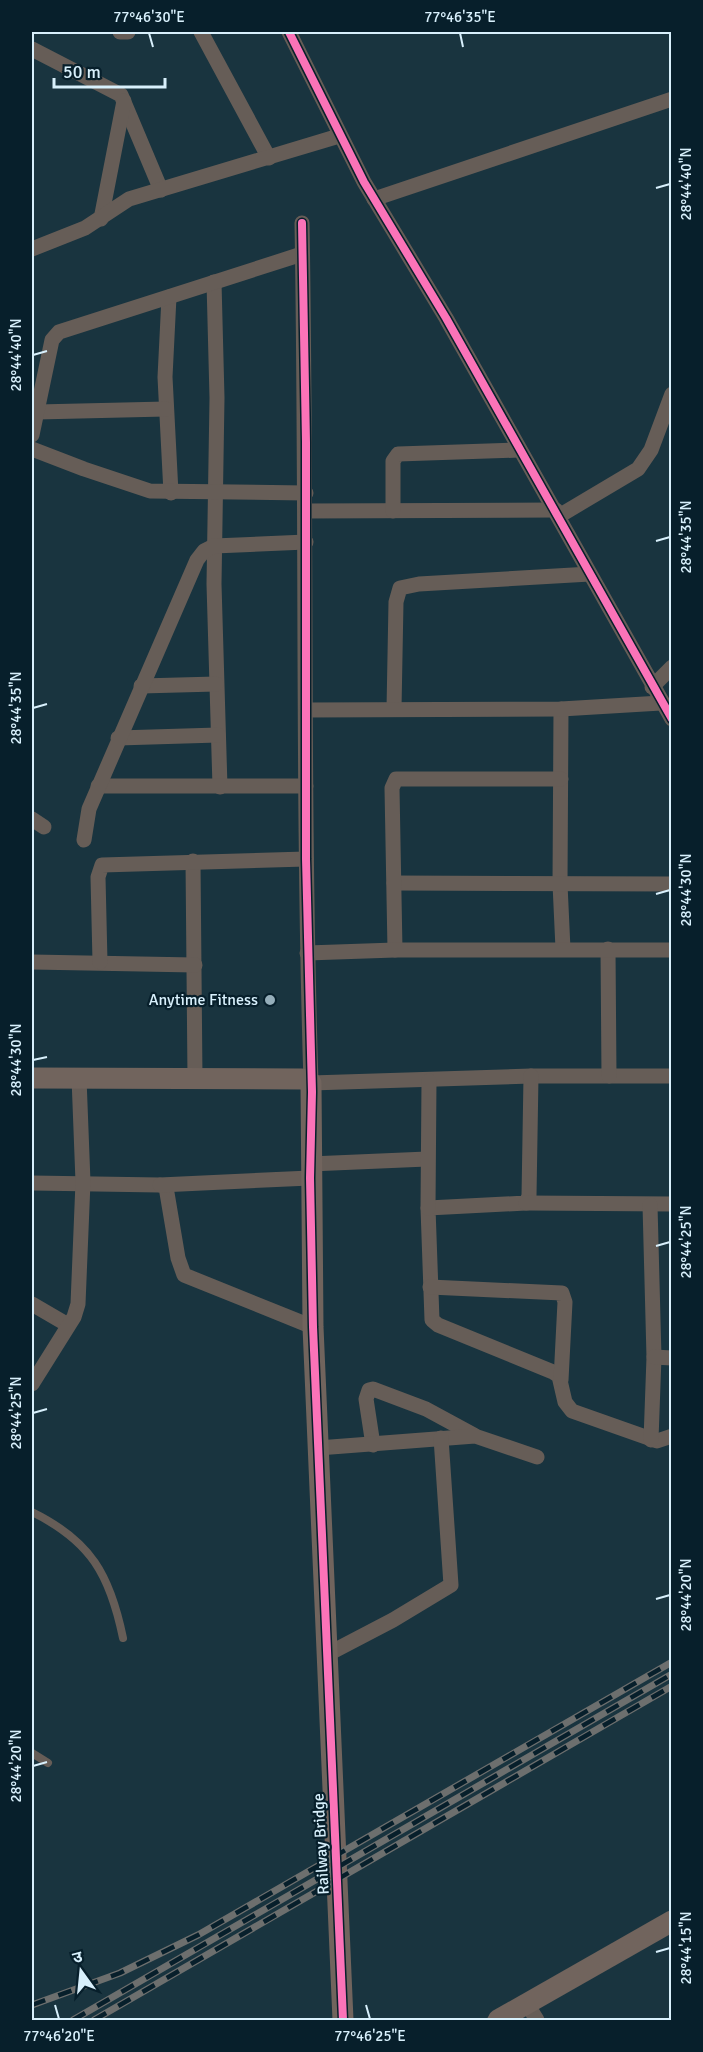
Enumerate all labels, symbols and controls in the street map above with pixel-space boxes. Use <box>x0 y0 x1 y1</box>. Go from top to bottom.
text: 77°46'30"E <box>113 8 185 26</box>
text: 77°46'35"E <box>424 8 496 26</box>
scale bar <box>54 51 165 89</box>
text: 50 m <box>63 61 101 83</box>
text: 28°44'40"N <box>677 147 695 221</box>
text: 28°44'40"N <box>7 318 25 392</box>
text: 28°44'35"N <box>677 500 695 574</box>
text: 28°44'35"N <box>7 671 25 745</box>
text: 28°44'30"N <box>677 853 695 927</box>
place label: Anytime Fitness <box>149 990 258 1010</box>
marker: Anytime Fitness <box>263 993 277 1007</box>
text: 28°44'30"N <box>7 1023 25 1097</box>
text: 28°44'25"N <box>677 1205 695 1279</box>
text: 28°44'25"N <box>7 1376 25 1450</box>
text: 28°44'20"N <box>677 1558 695 1632</box>
text: 28°44'20"N <box>7 1729 25 1803</box>
street label: Railway Bridge <box>308 1793 334 1895</box>
text: 28°44'15"N <box>677 1911 695 1985</box>
north arrow <box>51 1941 111 2001</box>
text: उ <box>70 1946 85 1968</box>
text: 77°46'20"E <box>23 2027 95 2045</box>
text: 77°46'25"E <box>334 2027 406 2045</box>

